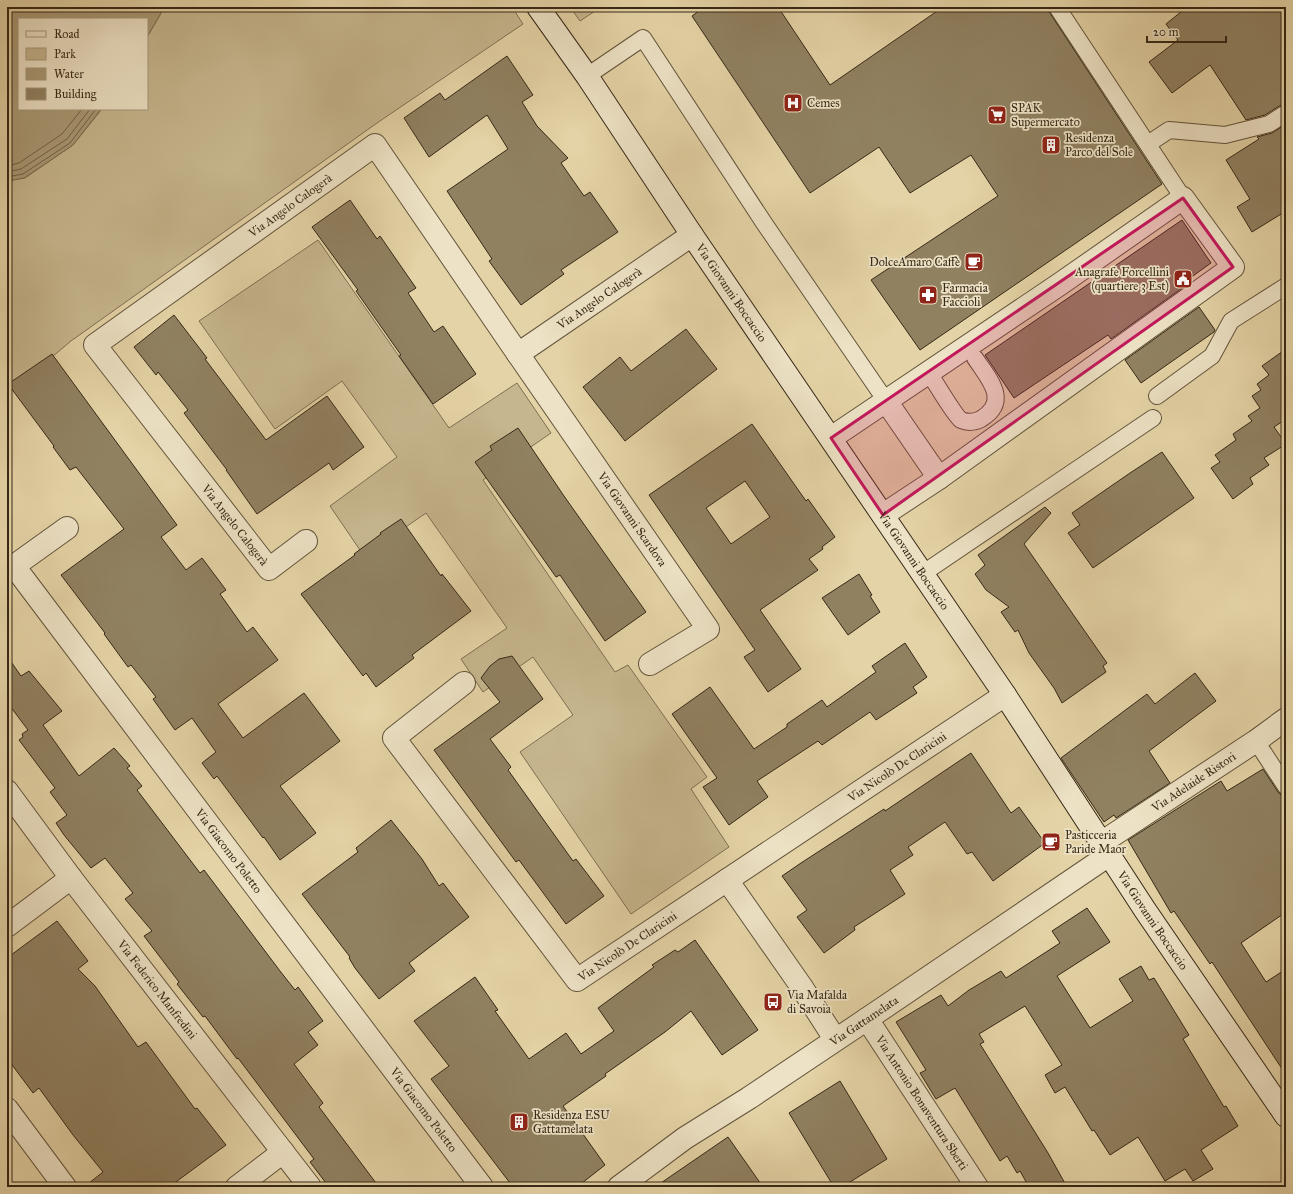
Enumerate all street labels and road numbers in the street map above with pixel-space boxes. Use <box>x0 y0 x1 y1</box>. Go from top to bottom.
street label: Via Angelo Calogerà <box>245 170 335 241</box>
street label: Via Giovanni Boccaccio <box>692 240 770 345</box>
street label: Via Angelo Calogerà <box>554 264 645 333</box>
street label: Via Giovanni Scardova <box>594 469 670 570</box>
street label: Via Angelo Calogerà <box>198 481 272 570</box>
street label: Via Giovanni Boccaccio <box>875 508 952 612</box>
street label: Via Nicolò De Claricini <box>844 729 950 805</box>
street label: Via Adelaide Ristori <box>1148 749 1239 815</box>
street label: Via Giacomo Poletto <box>192 805 265 896</box>
street label: Via Giovanni Boccaccio <box>1114 868 1191 972</box>
street label: Via Nicolò De Claricini <box>575 908 680 985</box>
street label: Via Federico Manfredini <box>114 937 200 1042</box>
street label: Via Gattamelata <box>826 992 902 1050</box>
street label: Via Antonio Bonaventura Sberti <box>872 1032 971 1173</box>
street label: Via Giacomo Poletto <box>387 1064 460 1155</box>

